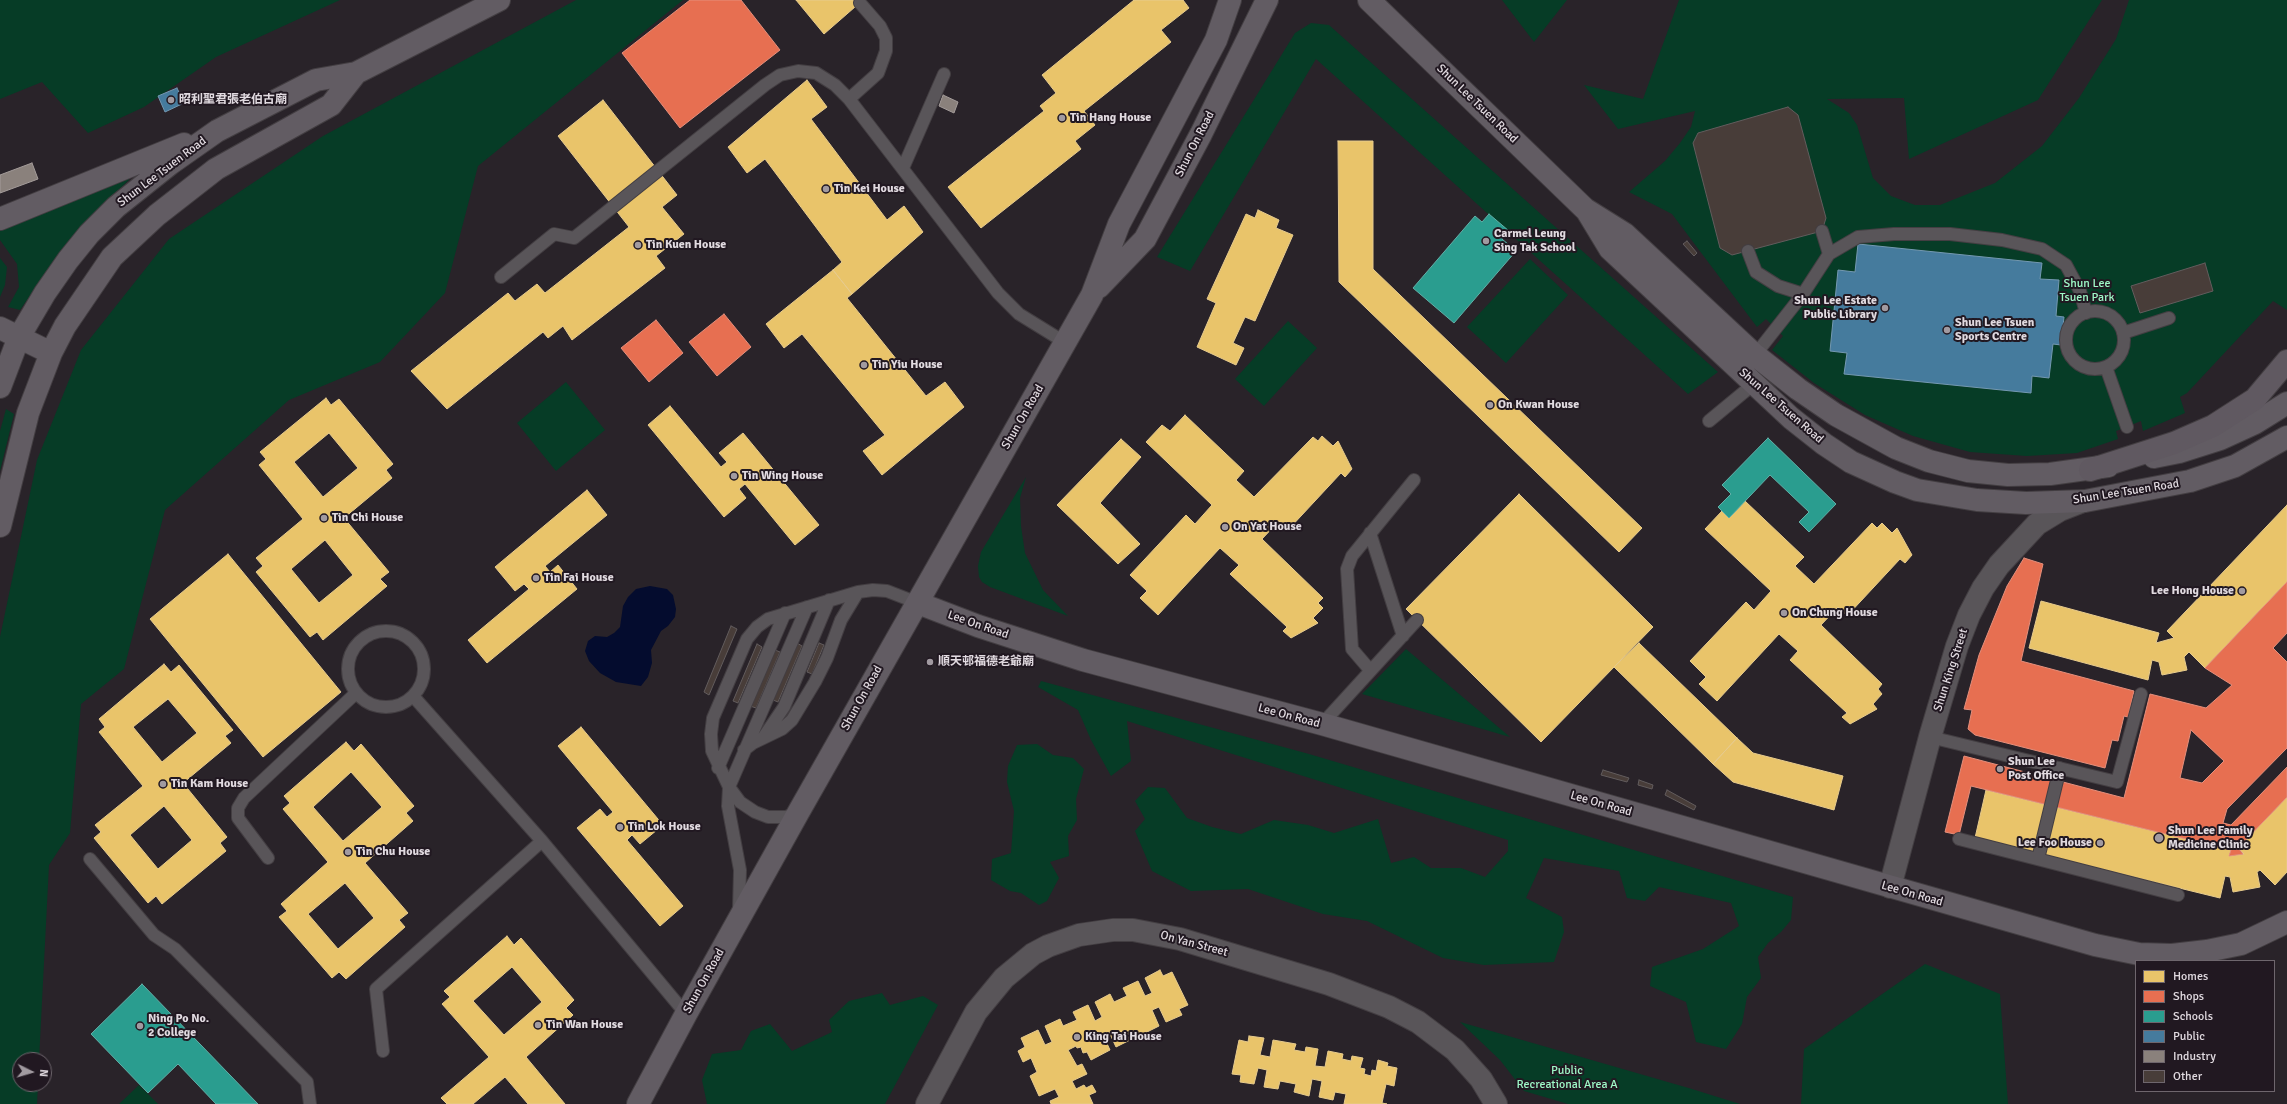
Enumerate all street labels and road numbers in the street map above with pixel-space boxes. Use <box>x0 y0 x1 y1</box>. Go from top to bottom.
street label: Shun Lee Tsuen Road <box>1433 62 1521 146</box>
street label: Shun On Road <box>1172 109 1218 179</box>
street label: Shun Lee Tsuen Road <box>115 134 209 210</box>
street label: Shun Lee Tsuen Road <box>1736 365 1826 447</box>
street label: Shun On Road <box>999 382 1047 452</box>
street label: Shun Lee Tsuen Road <box>2072 477 2180 507</box>
street label: Lee On Road <box>946 608 1010 642</box>
street label: Shun King Street <box>1931 627 1971 713</box>
street label: Shun On Road <box>838 663 886 733</box>
street label: Lee On Road <box>1257 701 1321 731</box>
street label: Lee On Road <box>1569 788 1633 820</box>
street label: Lee On Road <box>1880 878 1944 910</box>
street label: On Yan Street <box>1159 928 1229 960</box>
street label: Shun On Road <box>680 946 728 1016</box>

